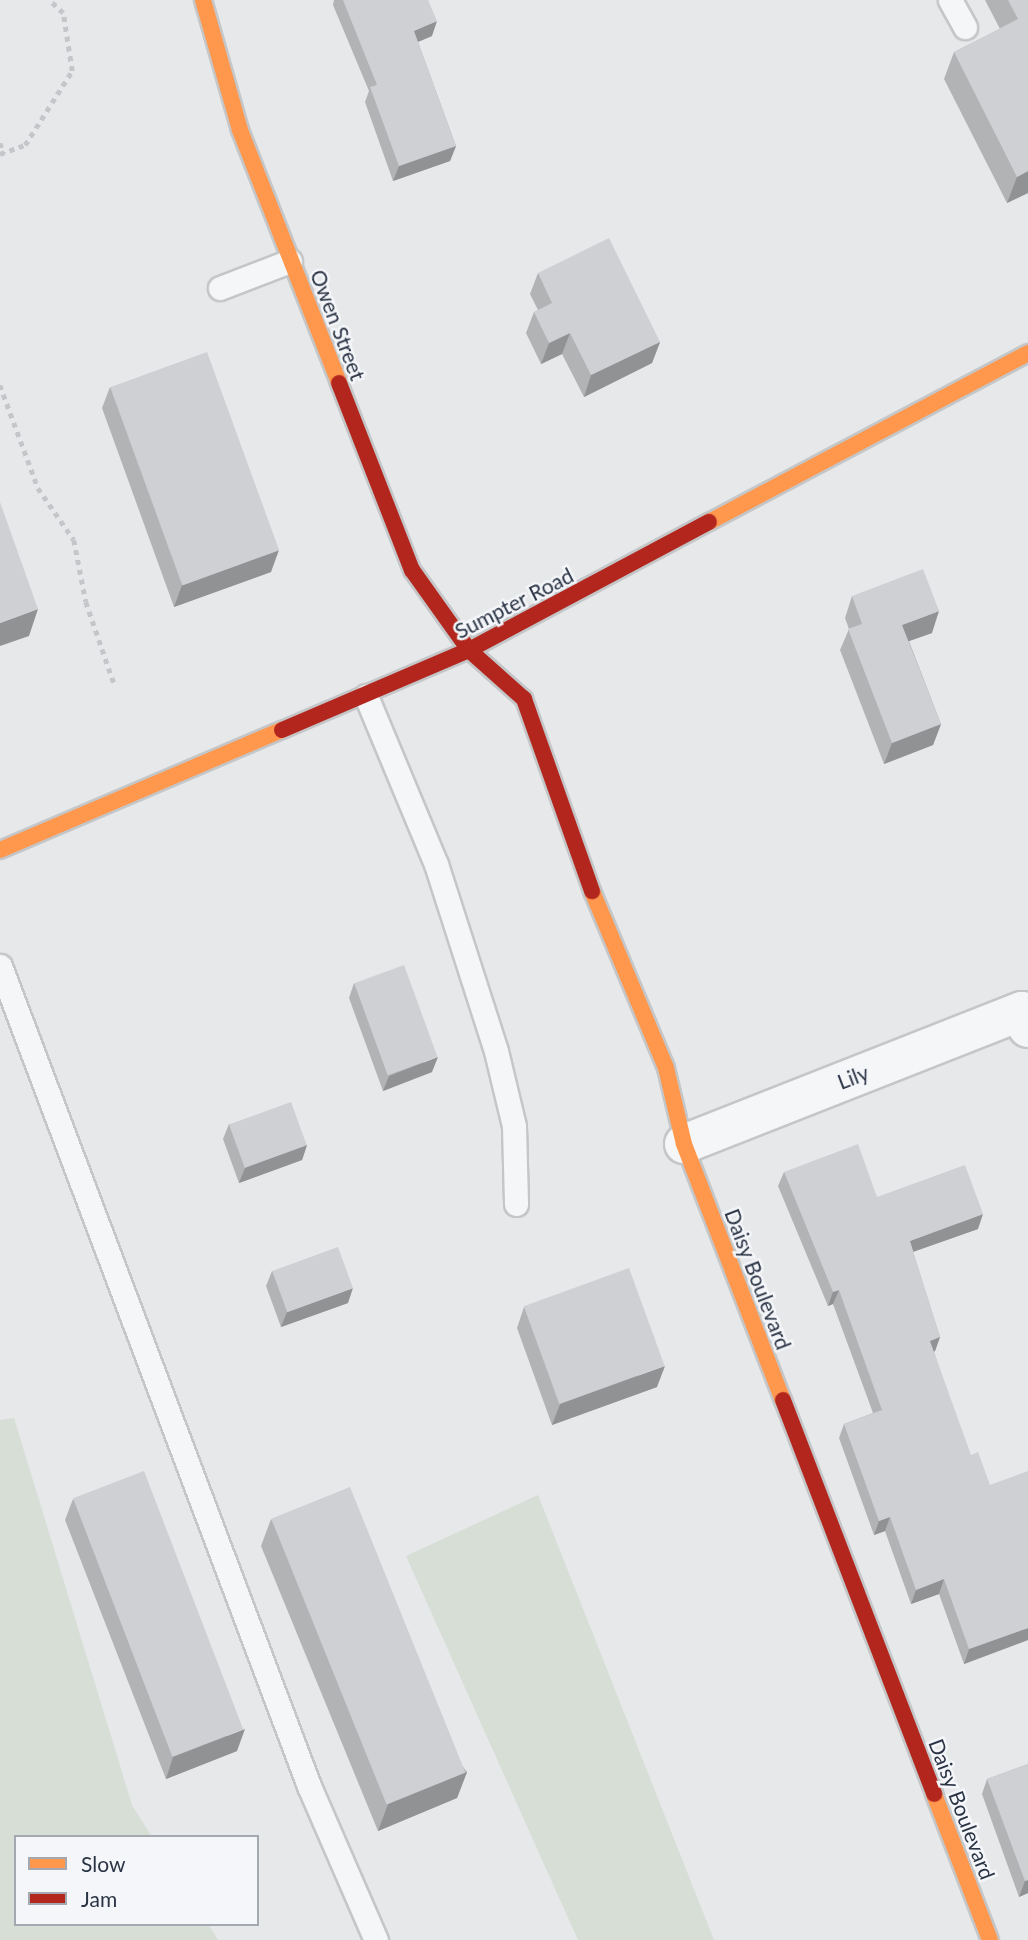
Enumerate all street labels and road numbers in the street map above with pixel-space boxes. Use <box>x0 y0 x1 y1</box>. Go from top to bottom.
street label: Owen Street <box>305 266 371 384</box>
street label: Sumpter Road <box>450 562 578 644</box>
street label: Lily <box>834 1060 872 1094</box>
street label: Daisy Boulevard <box>720 1205 796 1353</box>
street label: Daisy Boulevard <box>924 1735 1000 1883</box>

